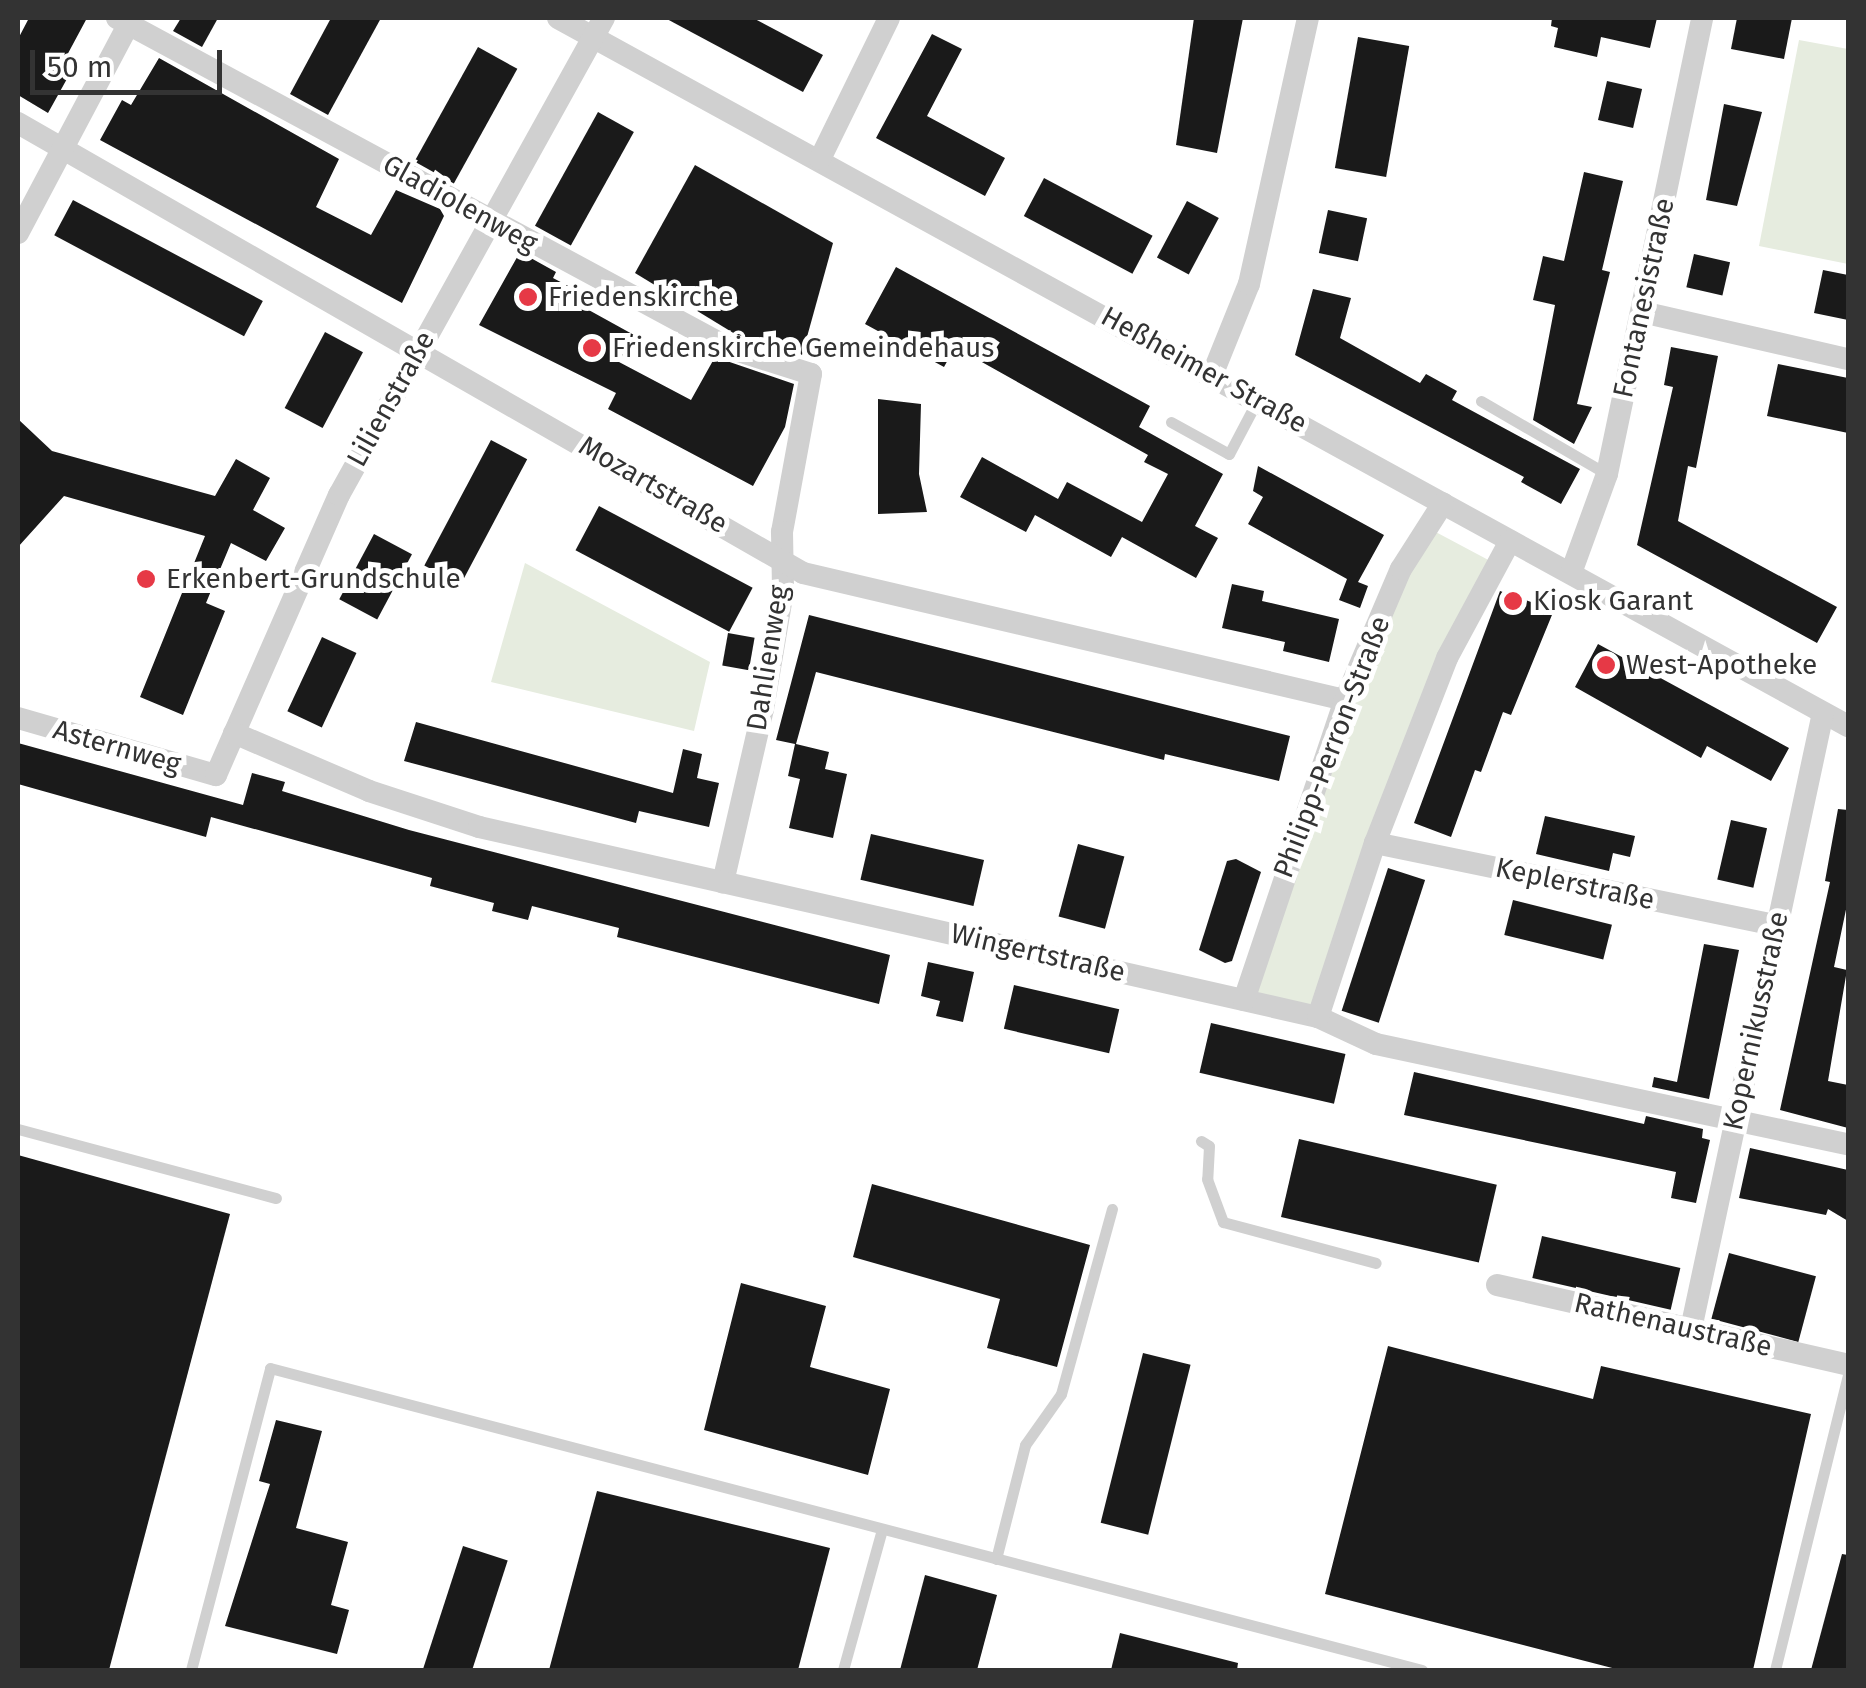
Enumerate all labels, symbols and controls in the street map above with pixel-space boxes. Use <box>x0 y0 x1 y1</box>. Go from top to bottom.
scale bar <box>35 30 228 92</box>
text: 50 m <box>47 49 112 85</box>
street label: Gladiolenweg <box>377 148 543 260</box>
street label: Fontanesistraße <box>1606 195 1682 401</box>
place label: Friedenskirche <box>548 280 733 314</box>
marker: Friedenskirche <box>517 286 539 308</box>
street label: Heßheimer Straße <box>1095 299 1313 441</box>
street label: Lilienstraße <box>340 325 442 473</box>
place label: Friedenskirche Gemeindehaus <box>612 331 994 365</box>
marker: Friedenskirche Gemeindehaus <box>581 337 603 359</box>
street label: Mozartstraße <box>573 429 733 541</box>
place label: Erkenbert-Grundschule <box>166 562 461 596</box>
marker: Erkenbert-Grundschule <box>135 568 157 590</box>
street label: Dahlienweg <box>740 583 796 733</box>
place label: Kiosk Garant <box>1533 584 1693 618</box>
marker: Kiosk Garant <box>1502 590 1524 612</box>
street label: Philipp-Perron-Straße <box>1267 612 1397 882</box>
place label: West-Apotheke <box>1626 648 1817 682</box>
marker: West-Apotheke <box>1595 654 1617 676</box>
street label: Asternweg <box>49 713 185 781</box>
street label: Keplerstraße <box>1492 851 1658 917</box>
street label: Kopernikusstraße <box>1716 909 1796 1133</box>
street label: Wingertstraße <box>948 917 1128 989</box>
street label: Rathenaustraße <box>1571 1286 1775 1364</box>

